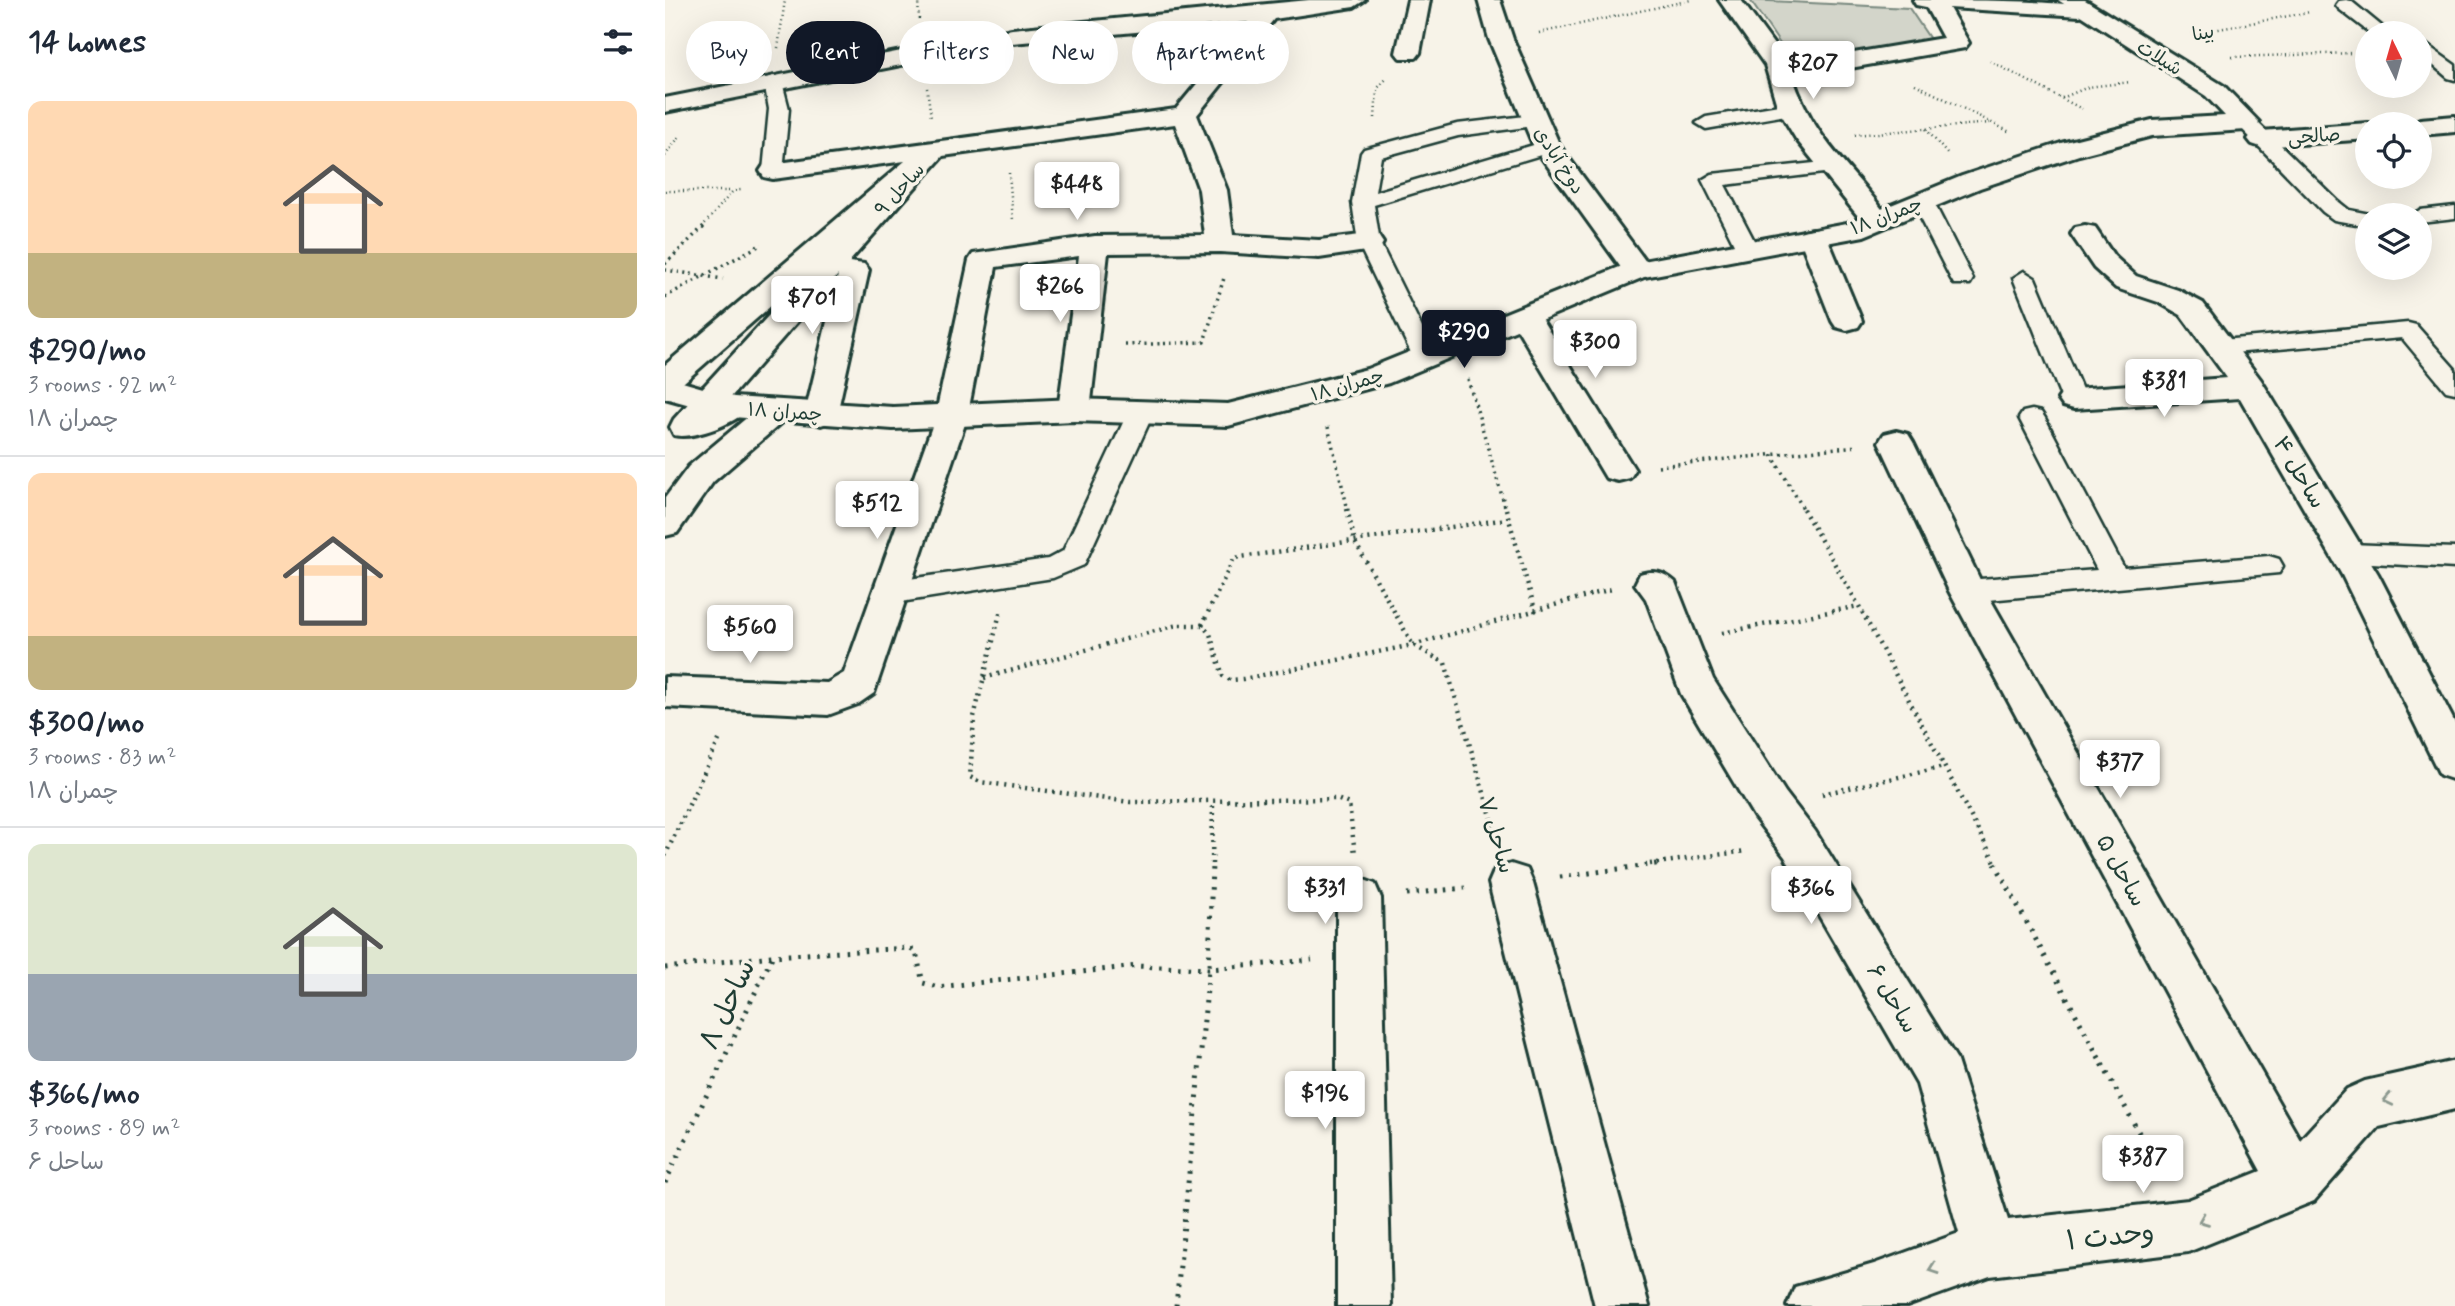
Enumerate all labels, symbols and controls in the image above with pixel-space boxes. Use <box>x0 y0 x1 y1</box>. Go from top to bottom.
street label: بینا <box>2190 19 2217 48</box>
chip: Buy <box>686 21 772 84</box>
chip: Rent <box>786 21 885 84</box>
chip: Filters <box>899 21 1014 84</box>
chip: New <box>1028 21 1118 84</box>
chip: Apartment <box>1132 21 1289 84</box>
north arrow <box>2355 21 2433 98</box>
map controls <box>2355 21 2432 280</box>
text: 14 homes <box>28 23 146 62</box>
icon: filters <box>599 23 637 61</box>
street label: شیلات <box>2132 35 2187 82</box>
pin: $207 <box>1772 42 1854 101</box>
text: $207 <box>1788 49 1838 79</box>
button: locate <box>2355 112 2432 189</box>
street label: دوخ آبادی <box>1528 122 1590 199</box>
street label: صالحی <box>2287 122 2341 151</box>
icon: home <box>270 146 396 272</box>
street label: ساحل ۹ <box>870 158 931 222</box>
pin: $448 <box>1036 162 1118 222</box>
text: $448 <box>1050 170 1104 200</box>
street label: چمران ۱۸ <box>1847 191 1926 241</box>
button: layers <box>2355 203 2432 280</box>
pin: $266 <box>1019 264 1101 324</box>
text: $266 <box>1036 272 1084 302</box>
pin: $701 <box>771 276 853 336</box>
text: $701 <box>787 284 837 314</box>
pin: $290 <box>1423 310 1505 370</box>
text: $290 <box>1438 318 1490 348</box>
pin: $300 <box>1554 320 1636 380</box>
text: $300 <box>1570 328 1620 358</box>
text: $290/mo <box>28 332 146 371</box>
pin: $381 <box>2123 360 2205 419</box>
street label: چمران ۱۸ <box>1308 363 1387 408</box>
text: $381 <box>2141 367 2187 397</box>
text: 3 rooms · 92 m² <box>28 371 177 401</box>
street label: چمران ۱۸ <box>747 397 823 428</box>
text: چمران ۱۸ <box>28 405 119 435</box>
street label: ساحل ۴ <box>2265 431 2332 515</box>
pin: $512 <box>836 482 918 541</box>
text: $512 <box>852 489 902 519</box>
icon: home <box>270 518 396 644</box>
pin: $560 <box>709 606 791 665</box>
text: $560 <box>723 613 777 643</box>
text: $300/mo <box>28 704 144 743</box>
pin: $377 <box>2079 740 2161 800</box>
text: 3 rooms · 83 m² <box>28 743 176 773</box>
text: $377 <box>2096 748 2144 778</box>
text: چمران ۱۸ <box>28 777 119 807</box>
street label: ساحل ۷ <box>1469 794 1521 877</box>
street label: ساحل ۵ <box>2088 830 2152 912</box>
pin: $331 <box>1284 866 1366 926</box>
pin: $366 <box>1770 866 1852 926</box>
text: $331 <box>1304 874 1346 904</box>
text: $366 <box>1787 874 1835 904</box>
icon: home <box>270 889 396 1015</box>
street label: ساحل ۸ <box>691 954 765 1056</box>
street label: ساحل ۶ <box>1859 959 1924 1039</box>
pin: $196 <box>1284 1072 1366 1131</box>
text: $366/mo <box>28 1075 140 1114</box>
text: $196 <box>1301 1079 1349 1109</box>
one-way arrow <box>2382 1092 2394 1107</box>
text: 3 rooms · 89 m² <box>28 1114 180 1144</box>
pin: $387 <box>2102 1136 2184 1195</box>
text: $387 <box>2118 1143 2168 1173</box>
text: ساحل ۶ <box>28 1148 104 1178</box>
one-way arrow <box>2198 1212 2210 1226</box>
street label: وحدت ۱ <box>2064 1214 2156 1261</box>
one-way arrow <box>1927 1261 1939 1275</box>

